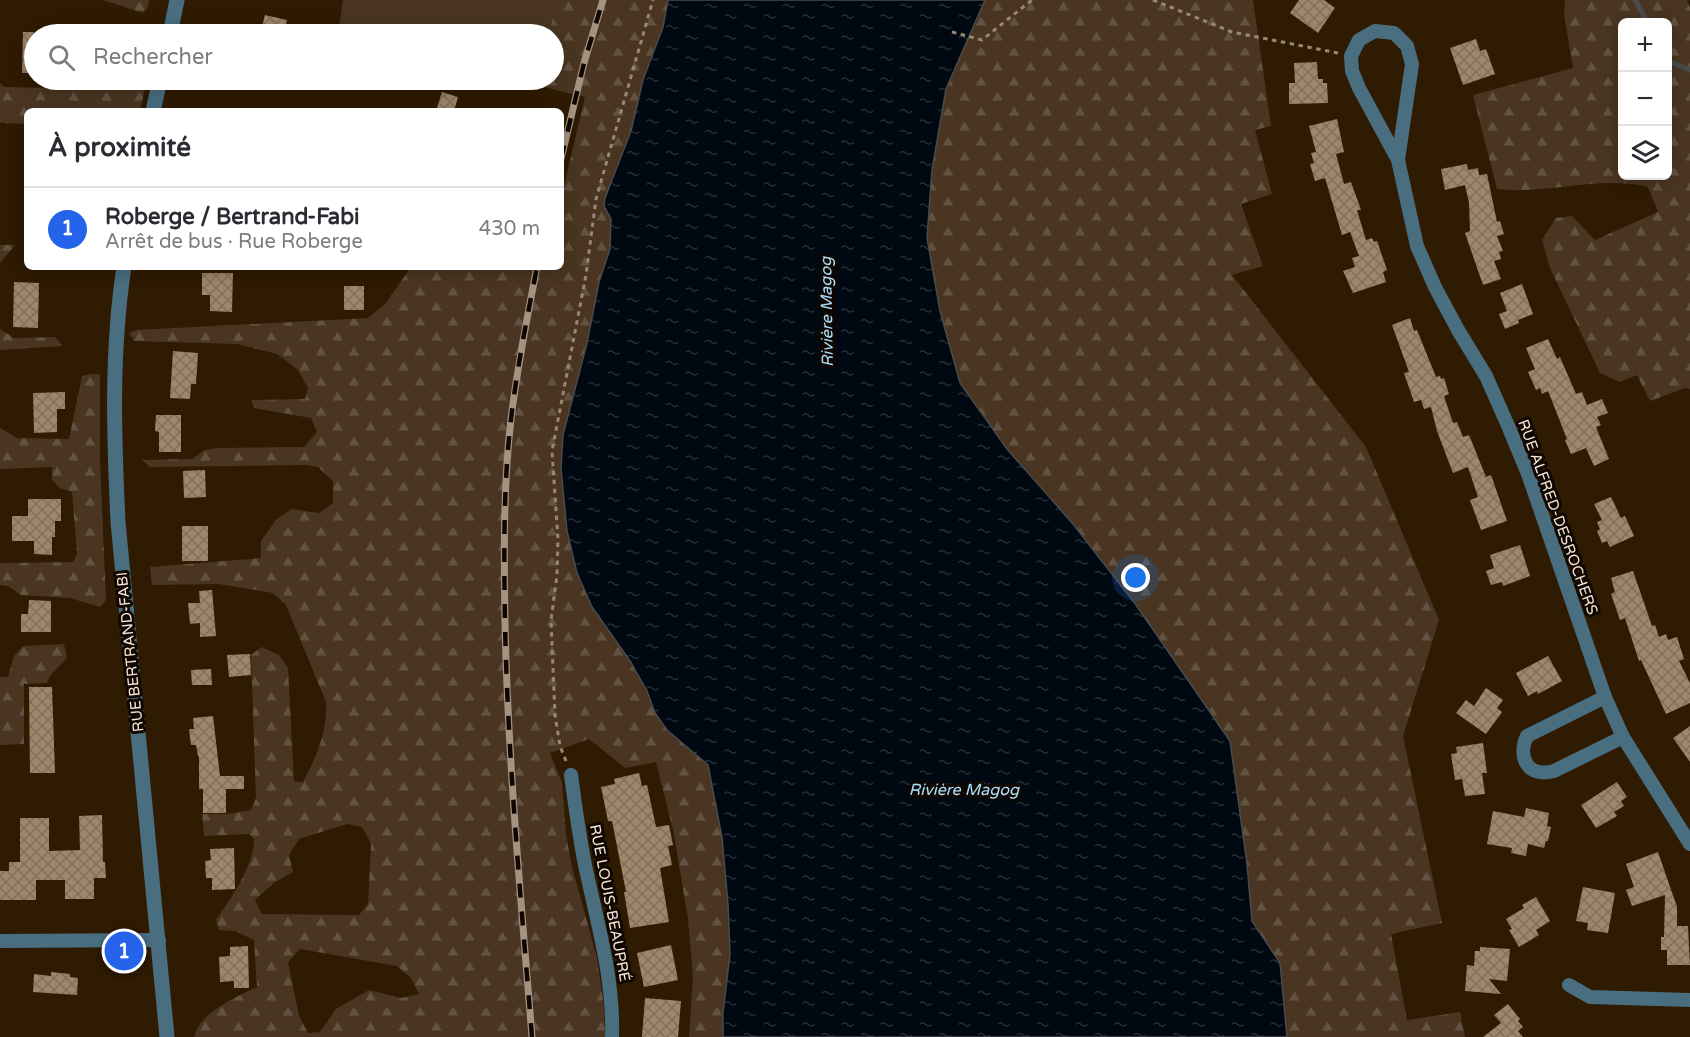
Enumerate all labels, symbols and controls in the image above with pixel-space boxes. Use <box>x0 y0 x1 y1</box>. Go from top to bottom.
map controls <box>1618 18 1672 180</box>
button: + <box>1618 18 1672 72</box>
search box <box>24 24 564 90</box>
icon: search <box>45 41 78 74</box>
text: Rechercher <box>93 44 213 70</box>
button: − <box>1618 72 1672 126</box>
button: layers <box>1618 126 1672 180</box>
text: À proximité <box>48 132 191 163</box>
text: Roberge / Bertrand-Fabi <box>105 204 360 230</box>
text: 1 <box>61 217 74 241</box>
text: 430 m <box>479 217 540 241</box>
text: Arrêt de bus · Rue Roberge <box>105 230 363 254</box>
water label: Rivière Magog <box>816 256 838 367</box>
street label: RUE ALFRED-DESROCHERS <box>1514 417 1602 617</box>
your location <box>1121 563 1150 592</box>
street label: RUE BERTRAND-FABI <box>113 571 147 733</box>
water label: Rivière Magog <box>909 780 1020 800</box>
street label: RUE LOUIS-BEAUPRÉ <box>586 823 634 983</box>
pin: 1 <box>104 928 144 974</box>

